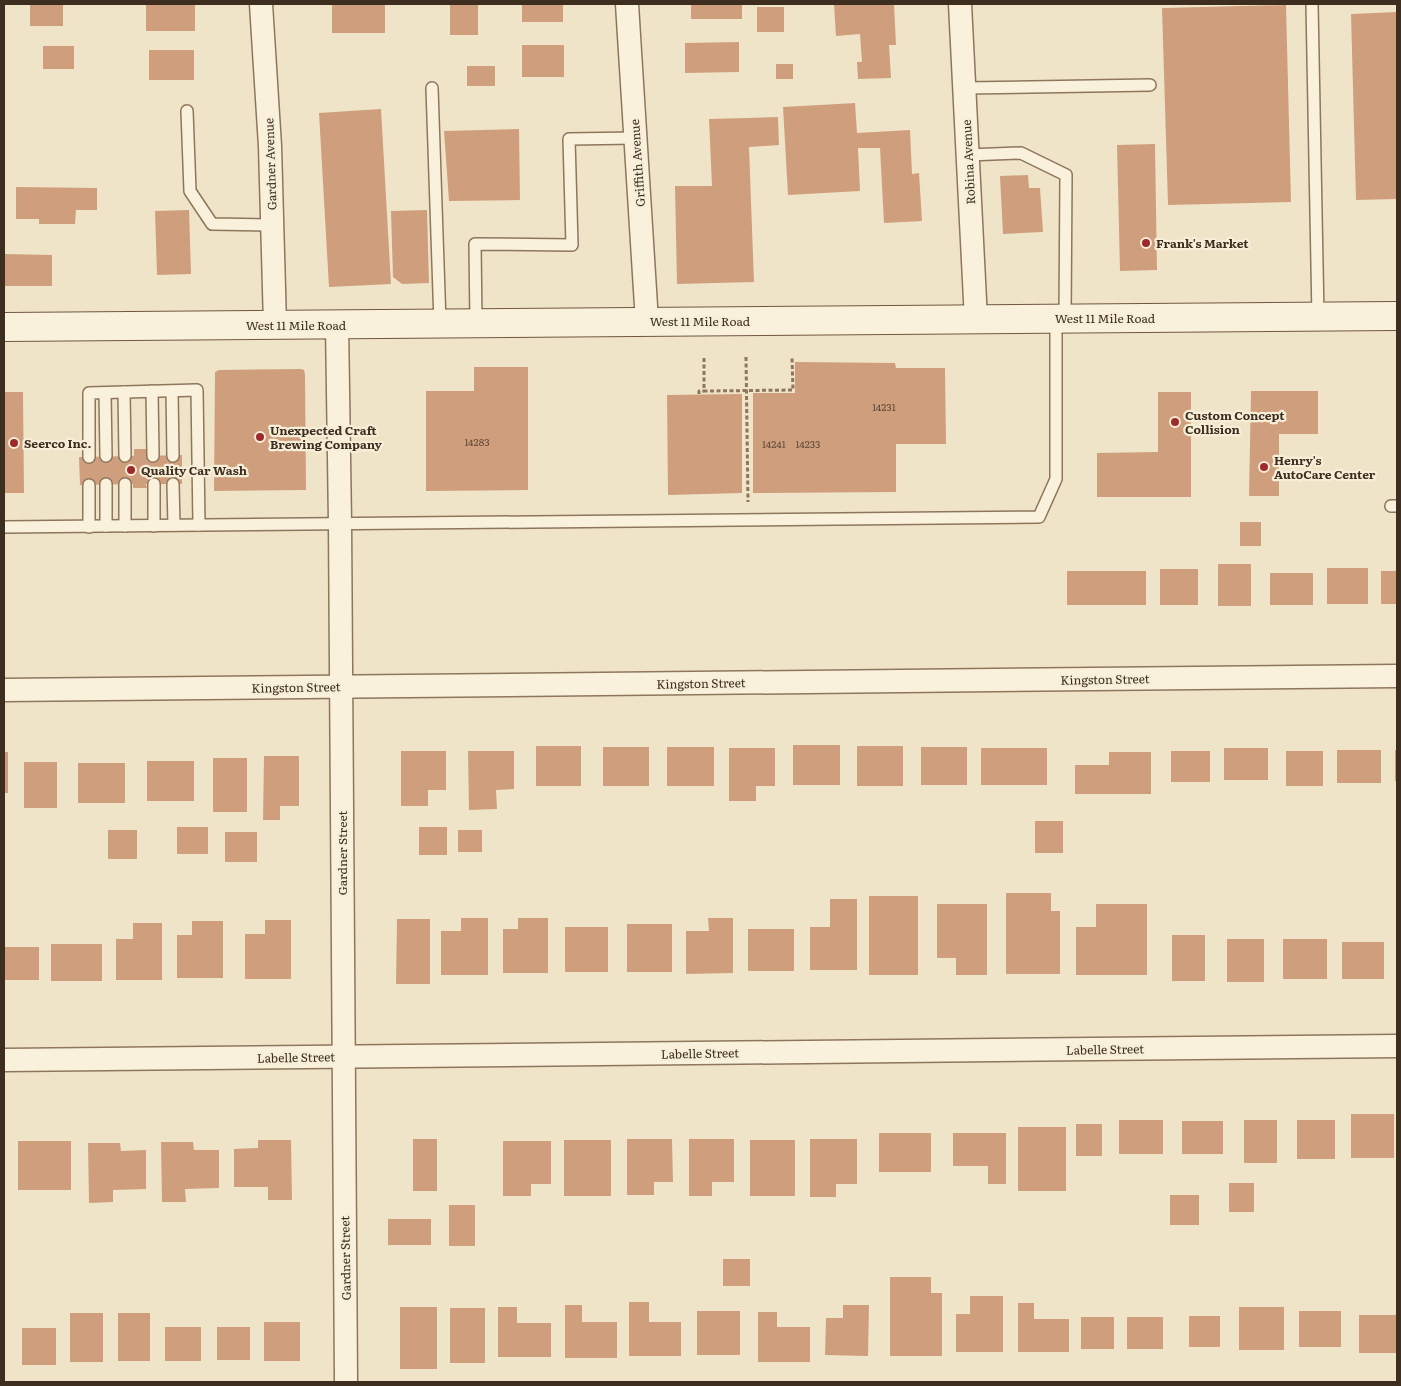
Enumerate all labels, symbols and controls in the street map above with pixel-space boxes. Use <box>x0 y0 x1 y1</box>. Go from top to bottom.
street label: Gardner Avenue <box>259 118 281 210</box>
street label: Griffith Avenue <box>625 119 649 207</box>
street label: Robina Avenue <box>957 119 979 205</box>
place label: Frank's Market <box>1156 234 1249 252</box>
marker: Frank's Market <box>1140 237 1152 249</box>
street label: West 11 Mile Road <box>1055 309 1156 327</box>
street label: West 11 Mile Road <box>650 312 751 330</box>
street label: West 11 Mile Road <box>246 316 347 334</box>
house number: 14231 <box>872 399 896 414</box>
place label: Custom Concept Collision <box>1185 406 1285 438</box>
marker: Custom Concept Collision <box>1169 416 1181 428</box>
place label: Unexpected Craft Brewing Company <box>270 421 383 453</box>
marker: Unexpected Craft Brewing Company <box>254 431 266 443</box>
place label: Seerco Inc. <box>24 434 91 452</box>
house number: 14283 <box>464 434 490 449</box>
house number: 14241 <box>762 436 786 451</box>
house number: 14233 <box>796 436 820 451</box>
marker: Seerco Inc. <box>8 437 20 449</box>
place label: Henry's AutoCare Center <box>1274 451 1376 483</box>
place label: Quality Car Wash <box>141 461 247 479</box>
marker: Henry's AutoCare Center <box>1258 461 1270 473</box>
marker: Quality Car Wash <box>125 464 137 476</box>
street label: Kingston Street <box>1060 669 1150 689</box>
street label: Kingston Street <box>656 673 746 693</box>
street label: Kingston Street <box>251 677 341 697</box>
street label: Gardner Street <box>333 811 351 895</box>
street label: Labelle Street <box>1066 1039 1144 1059</box>
street label: Labelle Street <box>661 1043 739 1063</box>
street label: Labelle Street <box>257 1047 335 1067</box>
street label: Gardner Street <box>335 1215 355 1300</box>

